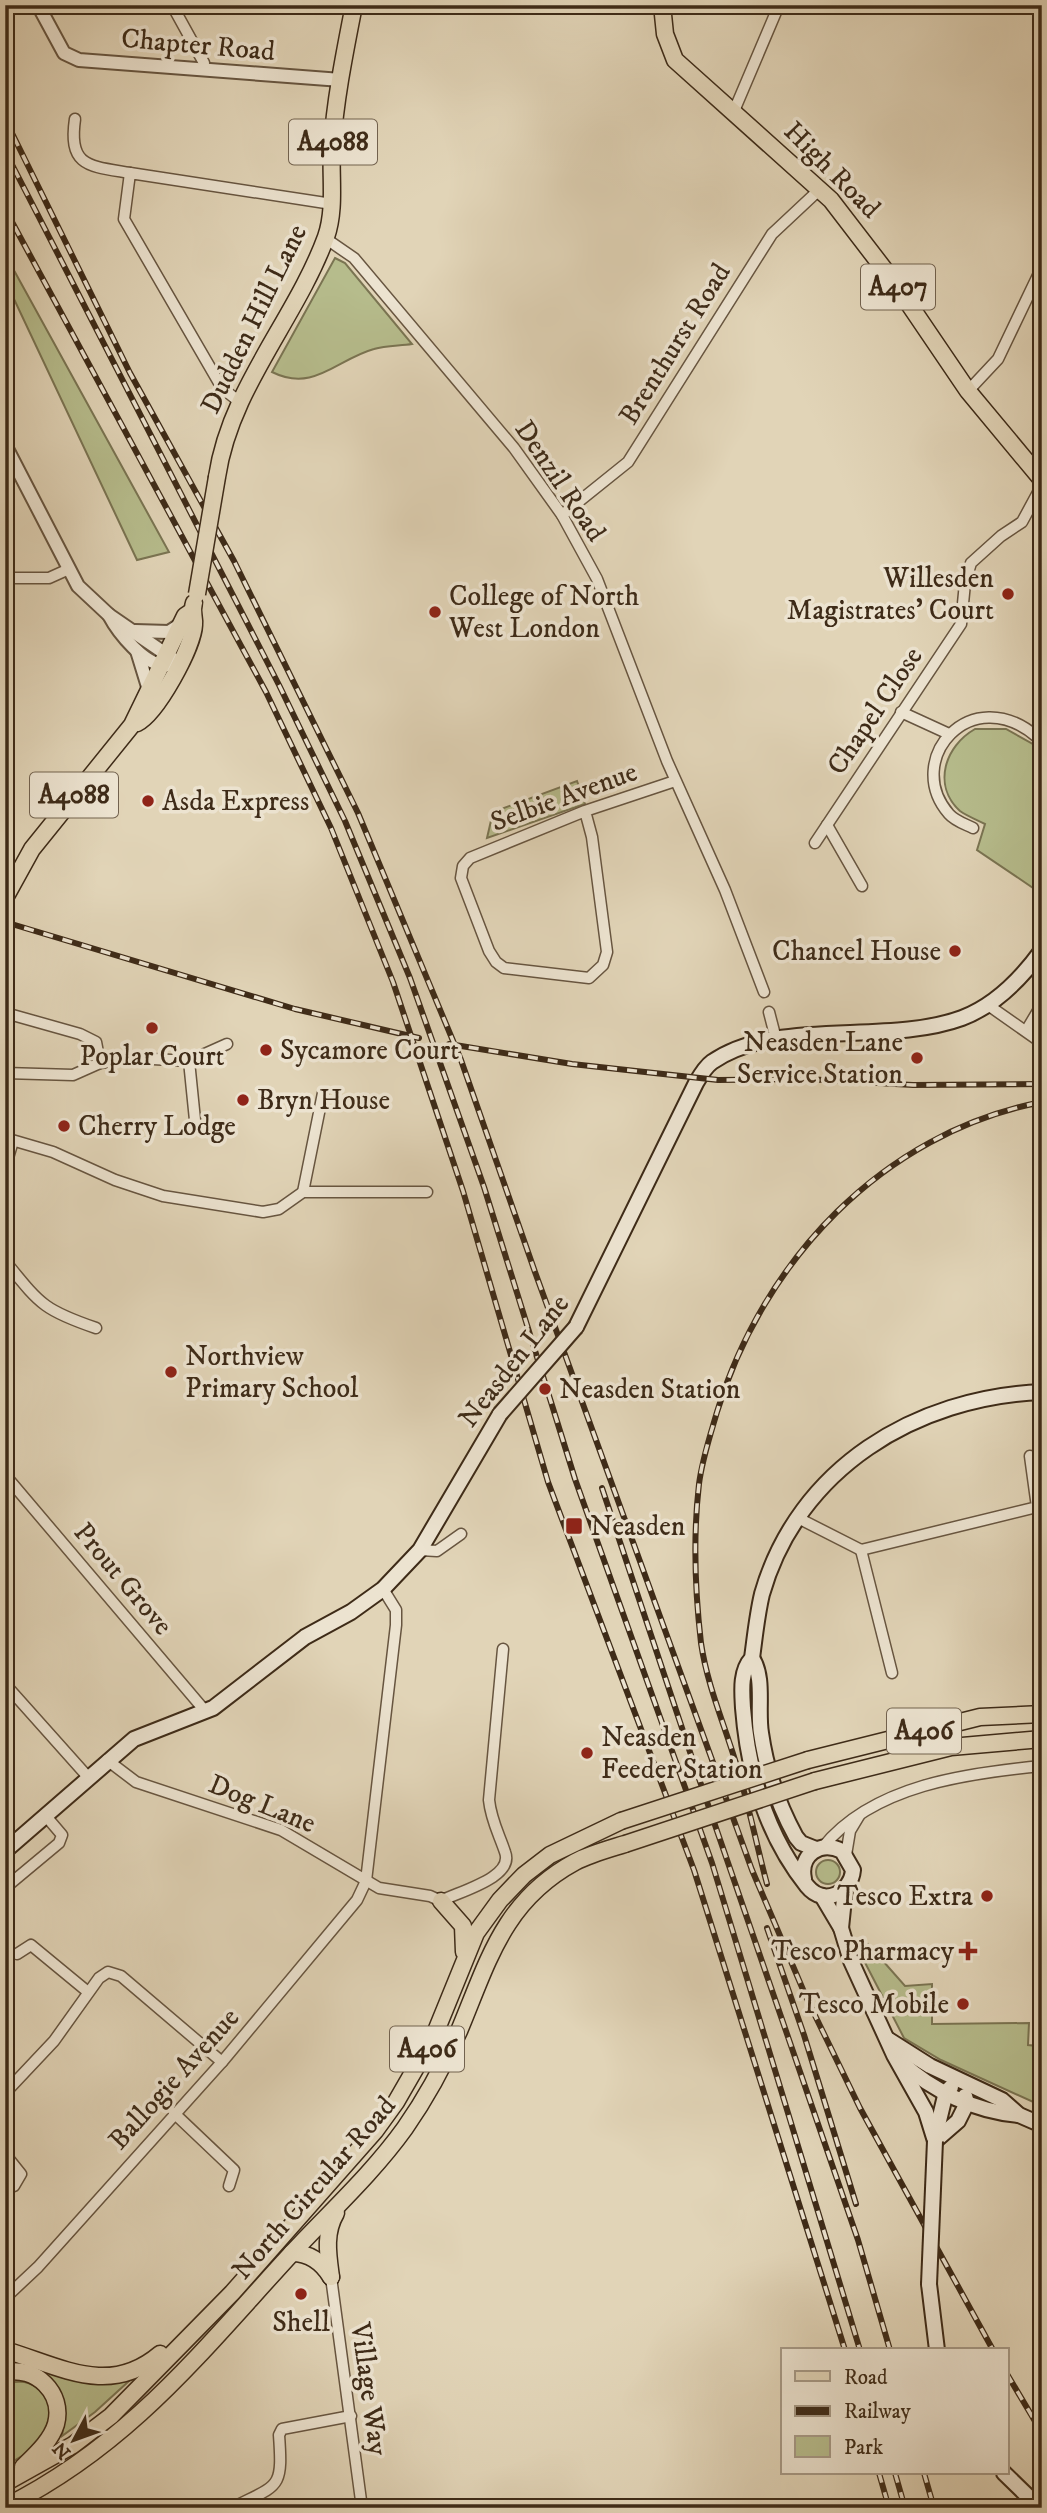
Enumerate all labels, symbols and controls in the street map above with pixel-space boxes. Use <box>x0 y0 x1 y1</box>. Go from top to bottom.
street label: Chapter Road <box>120 21 276 69</box>
street label: High Road <box>776 114 888 226</box>
road number: A4088 <box>289 119 377 164</box>
street label: Dudden Hill Lane <box>193 219 315 419</box>
street label: Brenthurst Road <box>611 257 739 431</box>
road number: A407 <box>861 264 935 310</box>
street label: Denzil Road <box>507 414 613 548</box>
place label: Willesden Magistrates' Court <box>787 561 994 628</box>
place label: College of North West London <box>448 579 639 646</box>
marker: Willesden Magistrates' Court <box>1000 586 1016 602</box>
marker: College of North West London <box>427 604 443 620</box>
street label: Chapel Close <box>819 640 931 782</box>
street label: Selbie Avenue <box>486 754 642 840</box>
road number: A4088 <box>30 772 118 818</box>
place label: Asda Express <box>162 784 309 819</box>
marker: Asda Express <box>140 793 156 809</box>
place label: Chancel House <box>772 934 941 969</box>
marker: Chancel House <box>947 943 963 959</box>
marker: Poplar Court <box>144 1020 160 1036</box>
place label: Neasden Lane Service Station <box>737 1025 903 1092</box>
place label: Sycamore Court <box>280 1033 459 1068</box>
place label: Poplar Court <box>79 1039 225 1074</box>
marker: Sycamore Court <box>258 1042 274 1058</box>
marker: Neasden Lane Service Station <box>909 1050 925 1066</box>
place label: Bryn House <box>257 1083 390 1118</box>
marker: Bryn House <box>235 1092 251 1108</box>
place label: Cherry Lodge <box>78 1109 236 1144</box>
marker: Cherry Lodge <box>56 1118 72 1134</box>
street label: Neasden Lane <box>451 1287 577 1435</box>
place label: Northview Primary School <box>185 1339 359 1406</box>
marker: Northview Primary School <box>163 1364 179 1380</box>
place label: Neasden Station <box>559 1372 741 1407</box>
marker: Neasden Station <box>537 1381 553 1397</box>
place label: Neasden <box>590 1509 686 1544</box>
street label: Prout Grove <box>66 1516 180 1642</box>
marker: Neasden <box>564 1516 584 1536</box>
road number: A406 <box>887 1708 961 1754</box>
place label: Neasden Feeder Station <box>601 1720 763 1787</box>
marker: Neasden Feeder Station <box>579 1745 595 1761</box>
street label: Dog Lane <box>203 1767 321 1841</box>
place label: Tesco Extra <box>837 1879 973 1914</box>
marker: Tesco Extra <box>979 1888 995 1904</box>
place label: Tesco Pharmacy <box>771 1934 955 1969</box>
marker: Tesco Pharmacy <box>960 1943 976 1959</box>
place label: Tesco Mobile <box>799 1987 949 2022</box>
marker: Tesco Mobile <box>955 1996 971 2012</box>
street label: Ballogie Avenue <box>101 2001 247 2157</box>
road number: A406 <box>390 2026 464 2072</box>
street label: North Circular Road <box>225 2089 403 2287</box>
marker: Shell <box>293 2286 309 2302</box>
place label: Shell <box>272 2305 330 2340</box>
street label: Village Way <box>342 2319 396 2458</box>
legend <box>781 2348 1009 2474</box>
text: Road <box>844 2365 888 2391</box>
text: Railway <box>844 2399 912 2425</box>
north arrow <box>38 2404 108 2474</box>
text: Park <box>844 2435 884 2461</box>
text: N <box>48 2436 76 2464</box>

